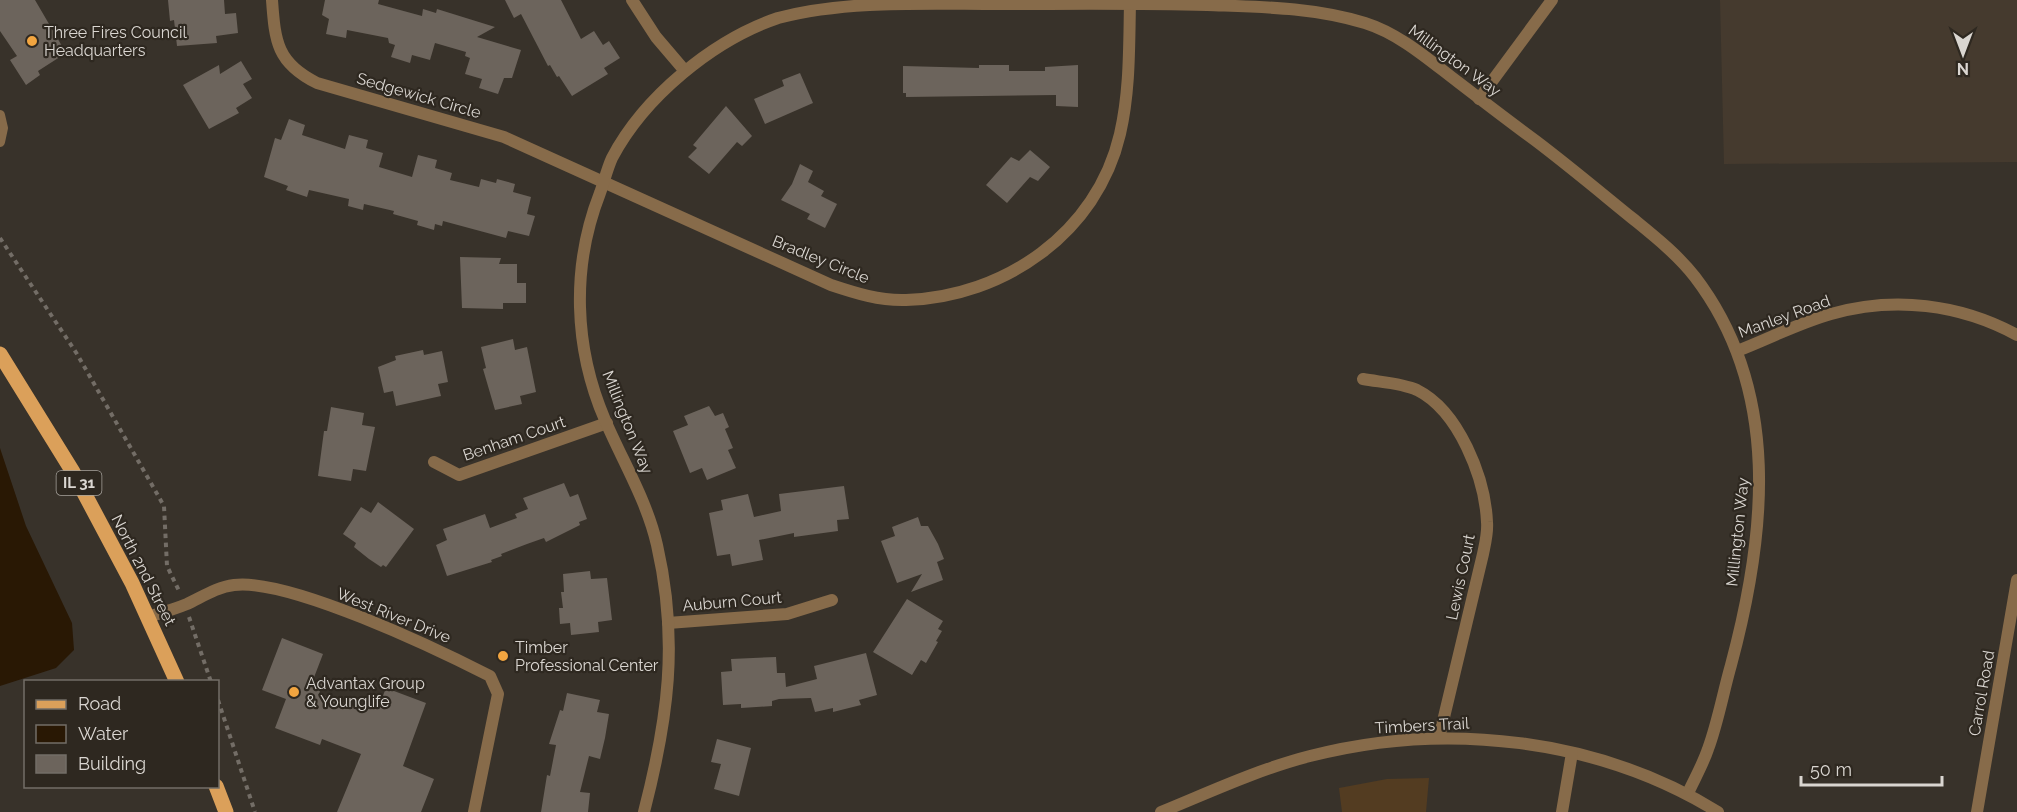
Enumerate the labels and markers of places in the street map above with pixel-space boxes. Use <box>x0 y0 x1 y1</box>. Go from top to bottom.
place label: Three Fires Council Headquarters <box>44 23 187 60</box>
marker: Three Fires Council Headquarters <box>25 34 39 48</box>
place label: Timber Professional Center <box>515 638 659 675</box>
marker: Timber Professional Center <box>496 649 510 663</box>
place label: Advantax Group & Younglife <box>306 674 425 711</box>
marker: Advantax Group & Younglife <box>287 685 301 699</box>

